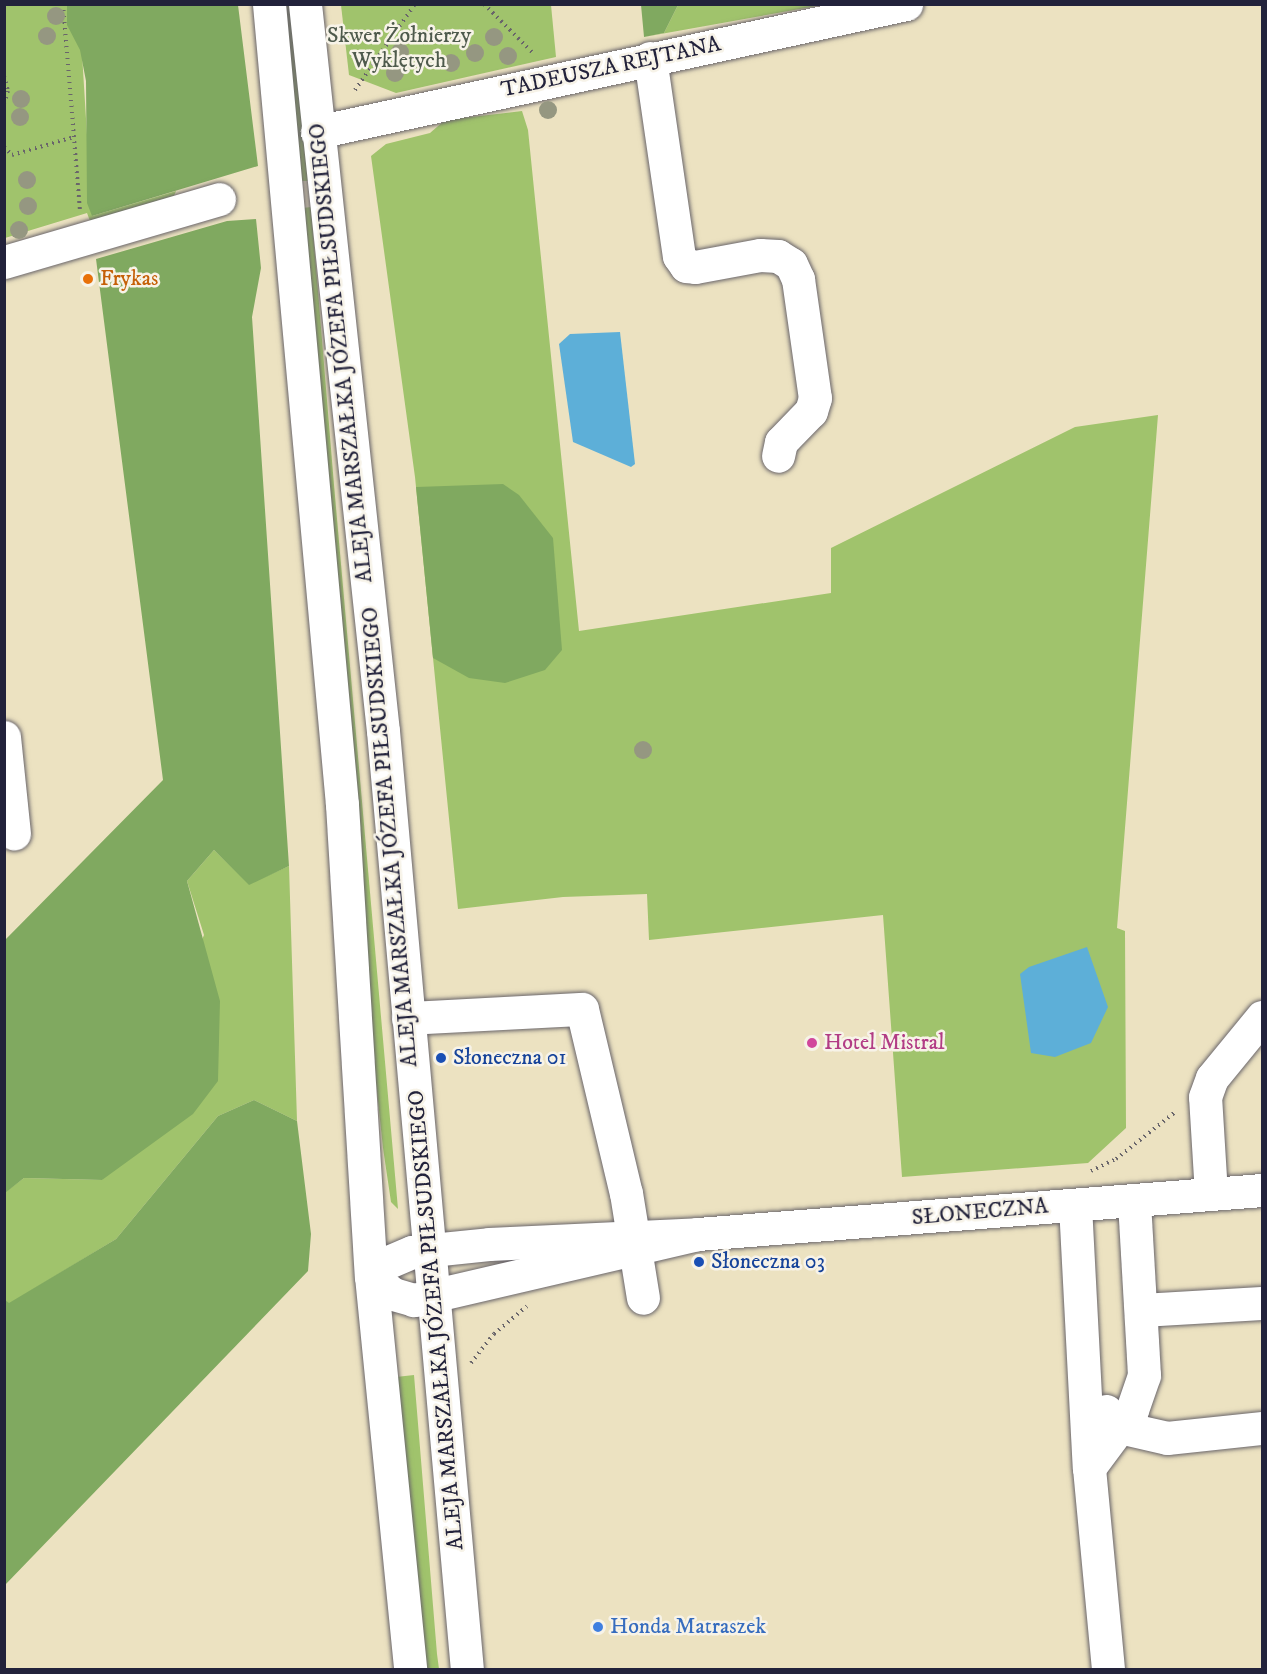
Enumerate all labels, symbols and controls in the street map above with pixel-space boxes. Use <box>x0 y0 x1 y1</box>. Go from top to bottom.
park label: Skwer Żołnierzy Wyklętych <box>327 22 471 74</box>
street label: TADEUSZA REJTANA <box>499 31 723 103</box>
street label: ALEJA MARSZAŁKA JÓZEFA PIŁSUDSKIEGO <box>304 122 378 584</box>
place label: Frykas <box>100 266 158 292</box>
marker: Frykas <box>81 272 95 286</box>
street label: ALEJA MARSZAŁKA JÓZEFA PIŁSUDSKIEGO <box>357 606 423 1068</box>
place label: Hotel Mistral <box>824 1030 945 1056</box>
marker: Hotel Mistral <box>805 1036 819 1050</box>
place label: Słoneczna 01 <box>453 1045 567 1071</box>
marker: Słoneczna 01 <box>434 1051 448 1065</box>
street label: ALEJA MARSZAŁKA JÓZEFA PIŁSUDSKIEGO <box>403 1089 469 1551</box>
street label: SŁONECZNA <box>911 1193 1049 1231</box>
place label: Słoneczna 03 <box>711 1249 825 1275</box>
marker: Słoneczna 03 <box>692 1255 706 1269</box>
place label: Honda Matraszek <box>610 1614 766 1640</box>
marker: Honda Matraszek <box>591 1620 605 1634</box>

